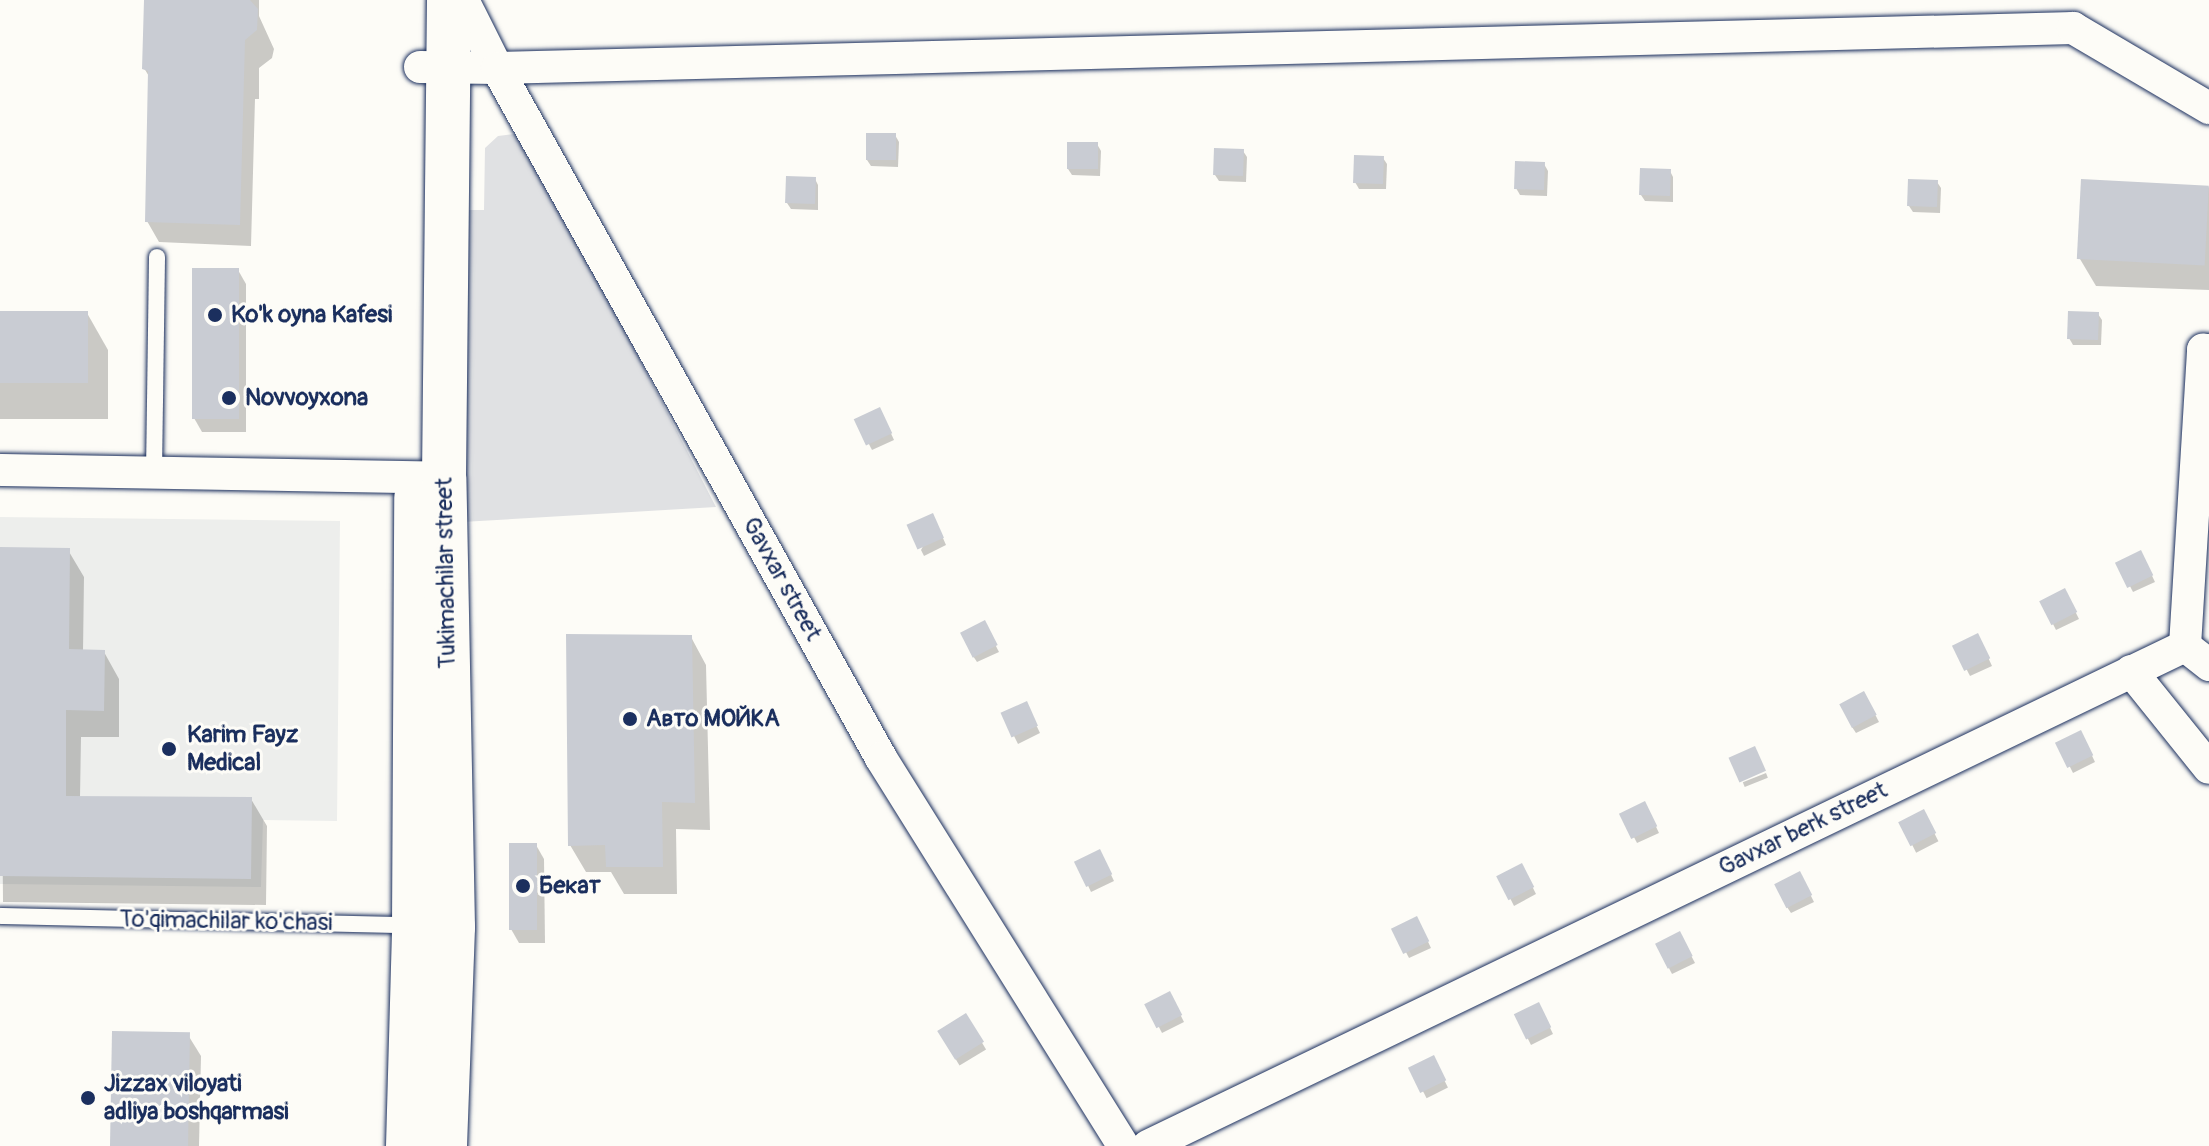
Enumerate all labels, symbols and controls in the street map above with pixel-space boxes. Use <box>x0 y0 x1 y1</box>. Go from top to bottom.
place label: Ko'k oyna Kafesi <box>231 301 392 329</box>
marker: Ko'k oyna Kafesi <box>206 306 224 324</box>
place label: Novvoyxona <box>245 384 368 412</box>
marker: Novvoyxona <box>220 389 238 407</box>
street label: Tukimachilar street <box>430 477 462 669</box>
street label: Gavxar street <box>736 512 828 646</box>
place label: Авто МОЙКА <box>646 705 780 733</box>
marker: Авто МОЙКА <box>621 710 639 728</box>
place label: Karim Fayz Medical <box>187 721 298 777</box>
marker: Karim Fayz Medical <box>158 738 180 760</box>
street label: Gavxar berk street <box>1714 776 1892 882</box>
place label: Бекат <box>539 872 601 900</box>
marker: Бекат <box>514 877 532 895</box>
street label: To'qimachilar ko'chasi <box>119 905 333 937</box>
place label: Jizzax viloyati adliya boshqarmasi <box>104 1070 289 1126</box>
marker: Jizzax viloyati adliya boshqarmasi <box>79 1089 97 1107</box>

